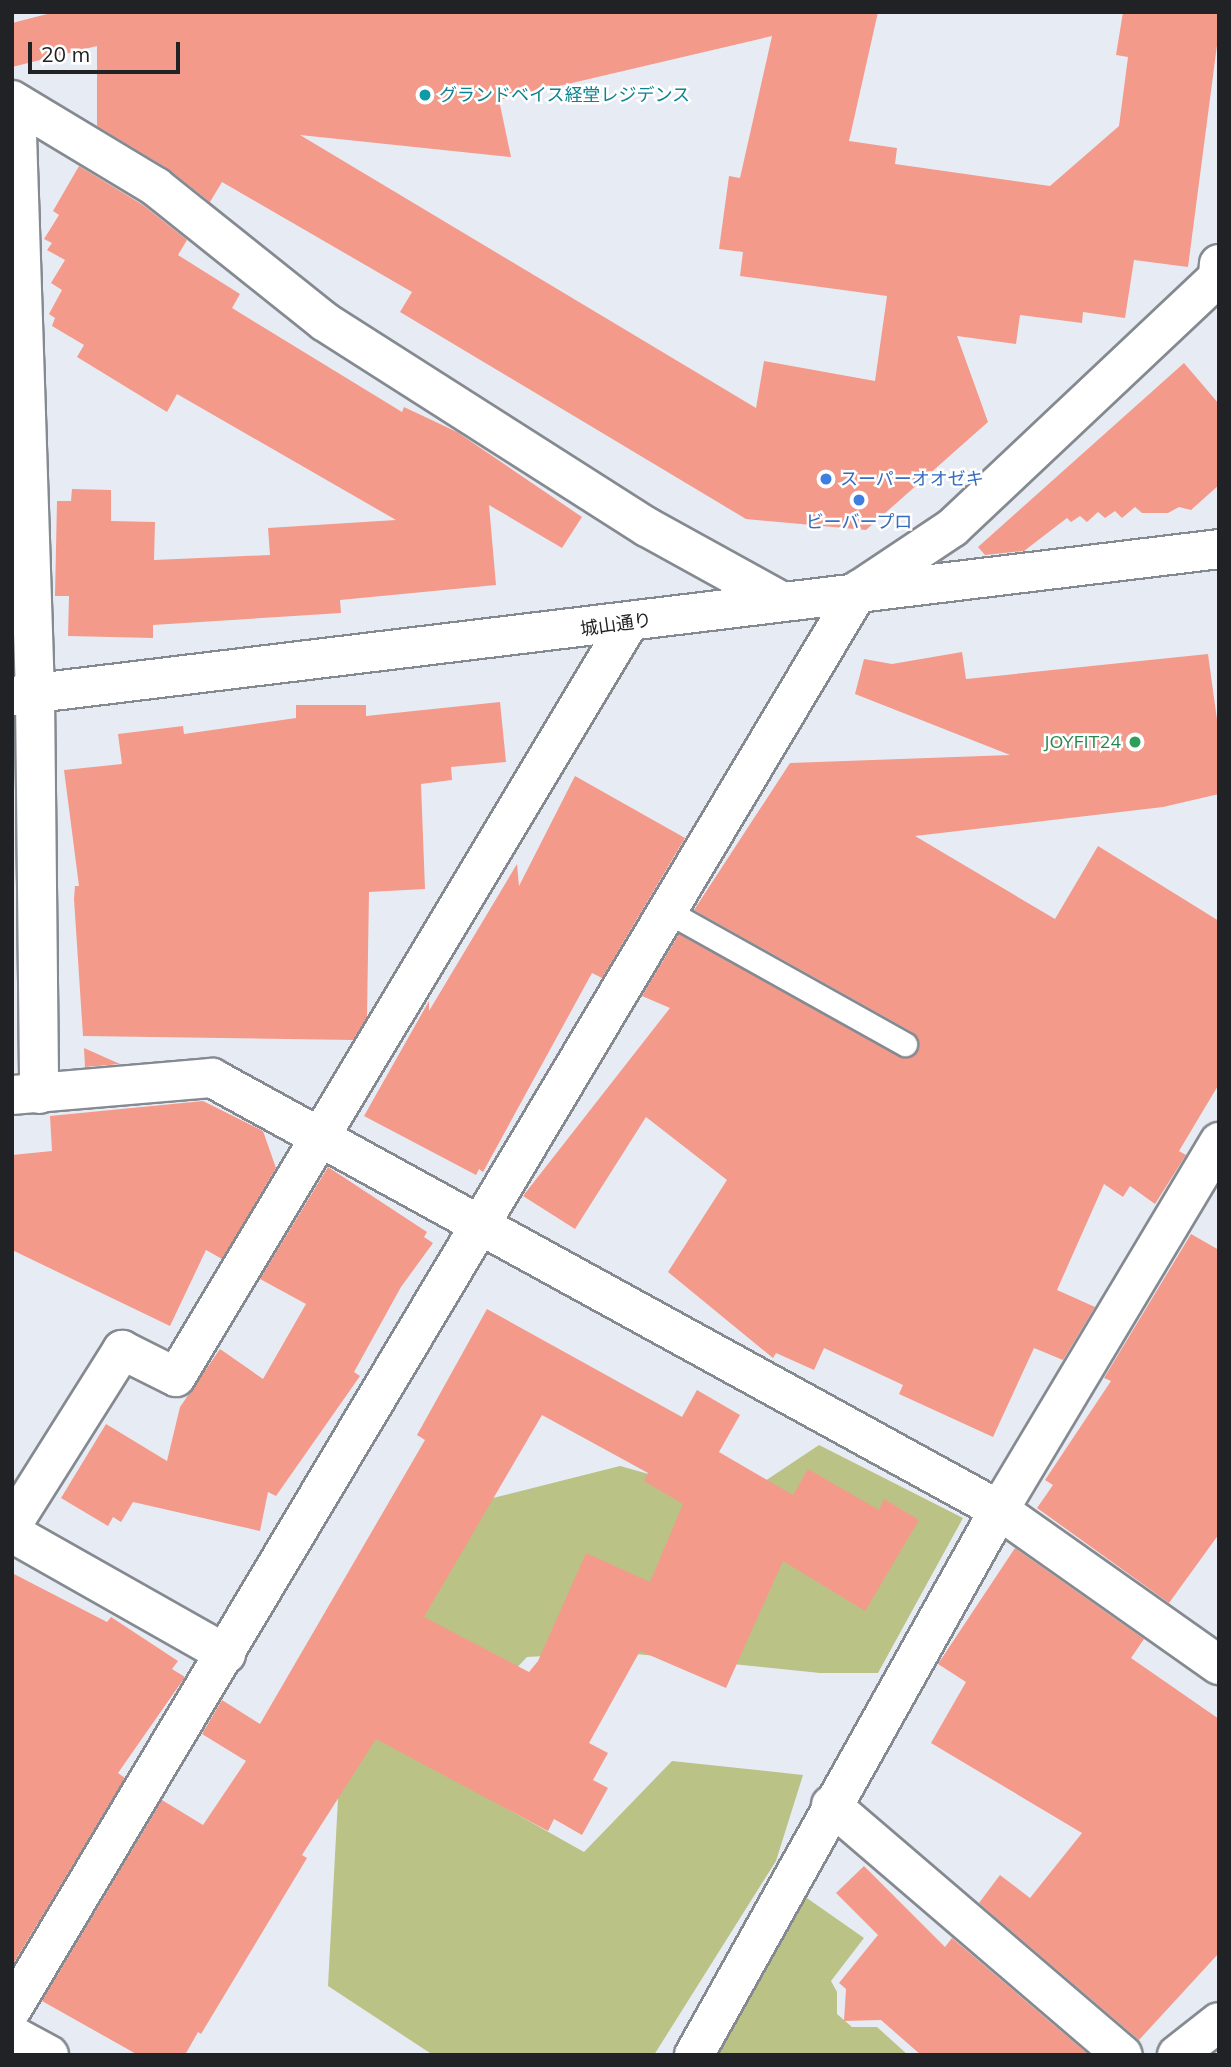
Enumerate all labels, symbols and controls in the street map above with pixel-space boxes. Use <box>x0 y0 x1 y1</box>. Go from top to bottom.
scale bar <box>32 28 184 72</box>
text: 20 m <box>41 41 90 67</box>
place label: グランドベイス経堂レジデンス <box>439 84 691 106</box>
marker: グランドベイス経堂レジデンス <box>417 87 433 103</box>
place label: スーパーオオゼキ <box>840 468 984 490</box>
marker: スーパーオオゼキ <box>818 471 834 487</box>
marker: ビーバープロ <box>851 492 867 508</box>
place label: ビーバープロ <box>805 511 913 533</box>
street label: 城山通り <box>579 609 653 641</box>
place label: JOYFIT24 <box>1044 731 1121 753</box>
marker: JOYFIT24 <box>1127 734 1143 750</box>

